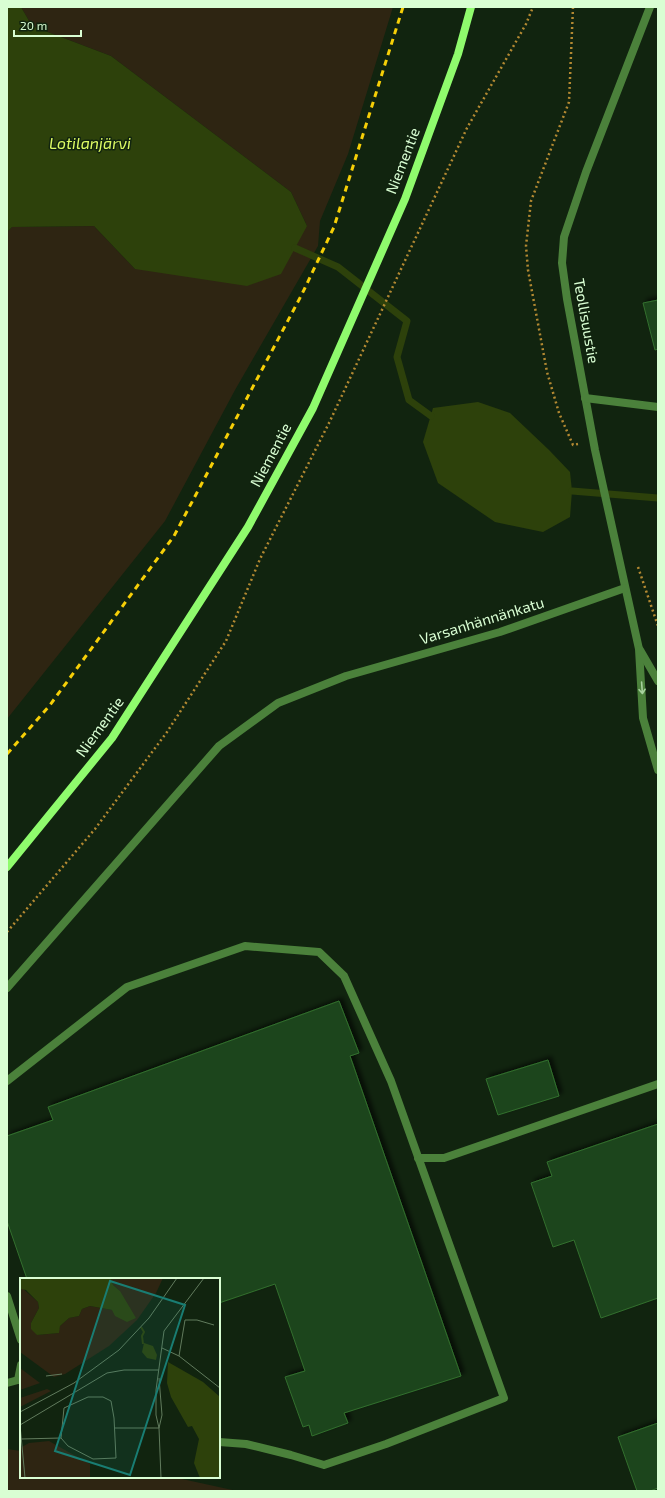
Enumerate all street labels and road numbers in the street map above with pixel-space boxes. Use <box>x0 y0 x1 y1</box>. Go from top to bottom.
street label: Niementie <box>381 125 423 196</box>
street label: Teollisuustie <box>571 277 603 365</box>
street label: Niementie <box>246 420 294 490</box>
street label: Varsanhännänkatu <box>417 593 546 648</box>
street label: Niementie <box>71 693 127 760</box>

